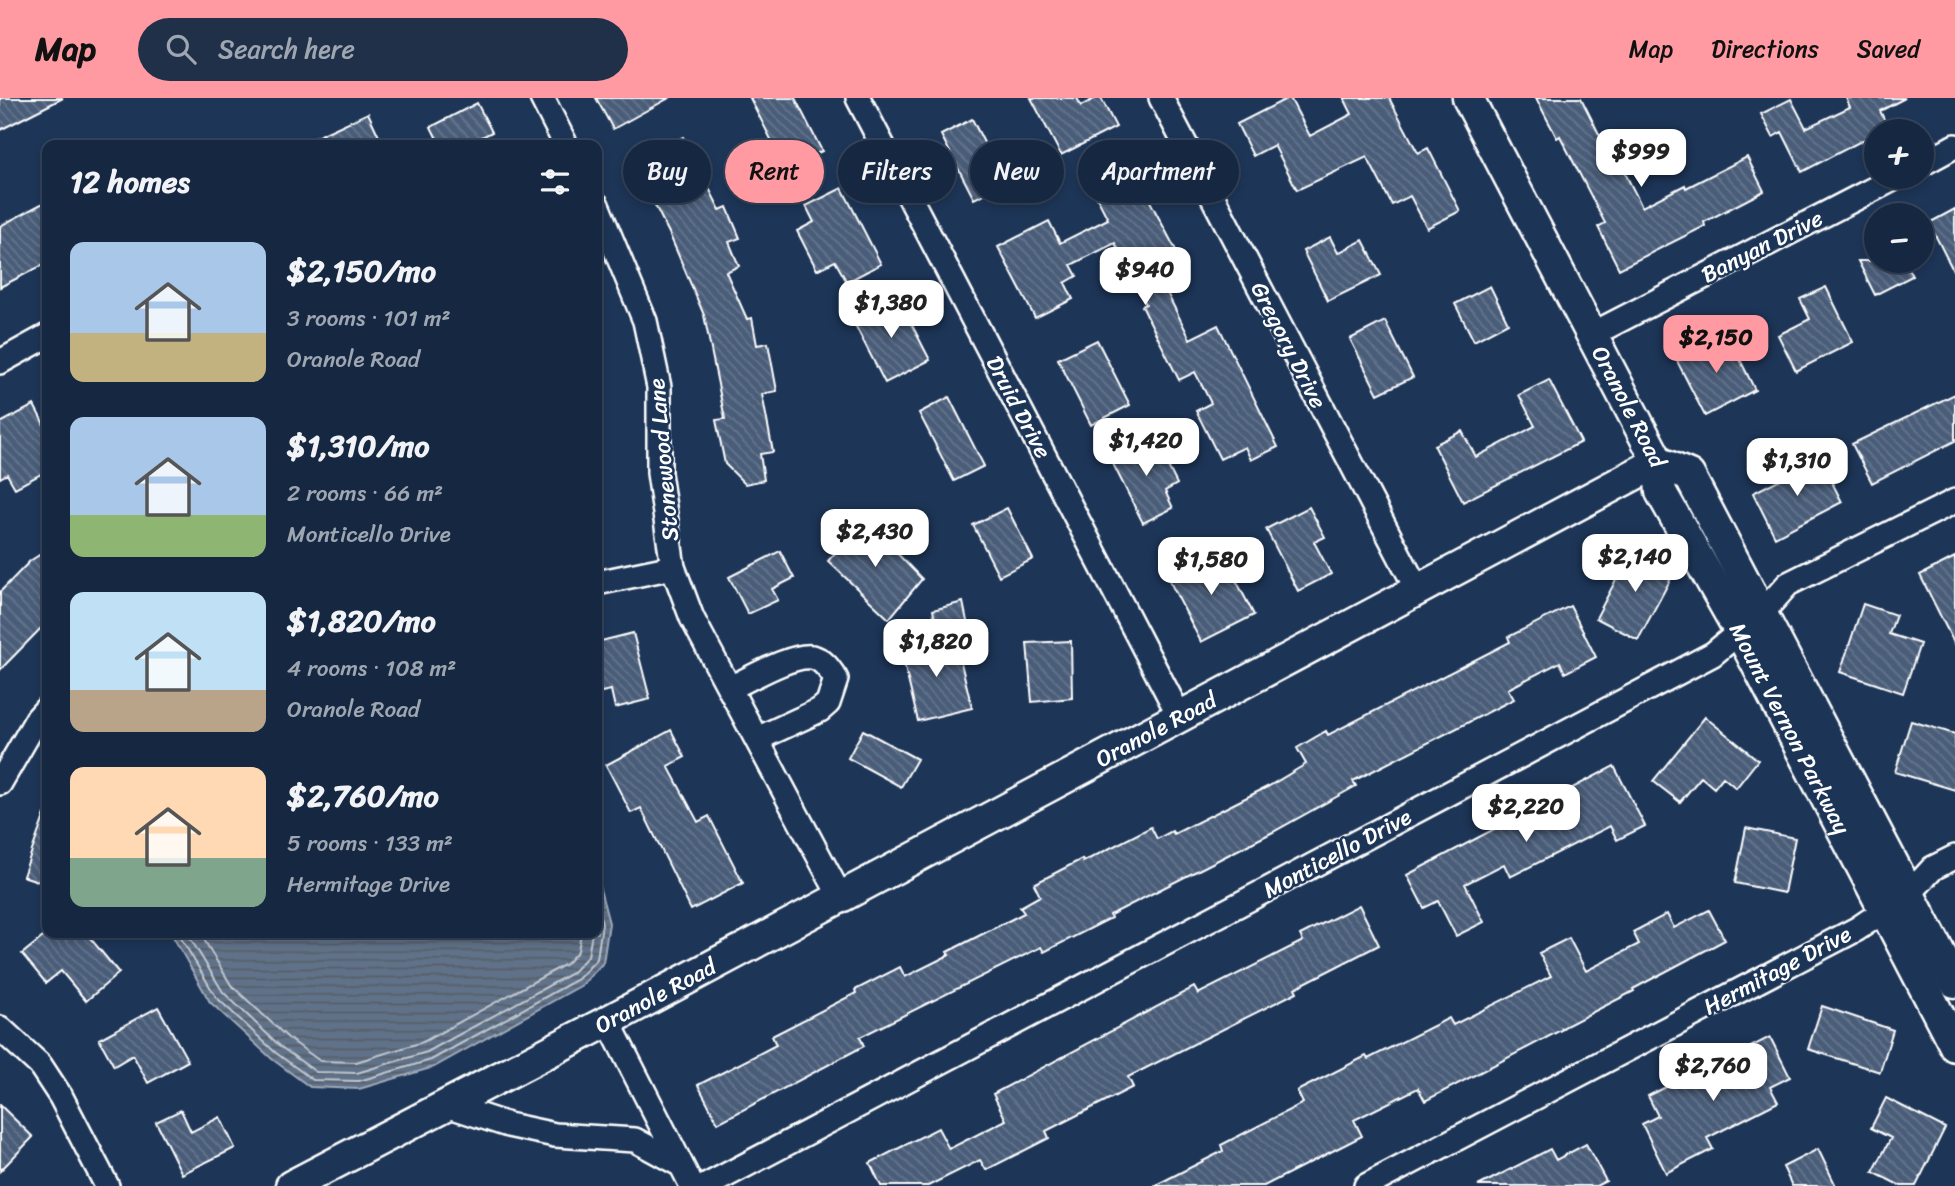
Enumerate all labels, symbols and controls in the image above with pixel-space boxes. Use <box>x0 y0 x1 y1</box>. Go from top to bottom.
search box <box>138 18 628 81</box>
text: Map <box>35 20 96 78</box>
text: Search here <box>218 26 355 72</box>
text: Map <box>1629 28 1673 70</box>
text: Directions <box>1711 28 1819 70</box>
text: Saved <box>1857 28 1920 70</box>
icon: search <box>162 30 200 68</box>
map controls <box>1864 119 1934 273</box>
button: + <box>1864 119 1934 189</box>
pin: $999 <box>1600 130 1682 189</box>
text: $999 <box>1612 131 1670 172</box>
chip: Buy <box>623 140 711 203</box>
chip: Rent <box>725 140 824 203</box>
chip: Filters <box>838 140 956 203</box>
chip: New <box>970 140 1064 203</box>
chip: Apartment <box>1078 140 1239 203</box>
text: 12 homes <box>70 155 190 209</box>
icon: filters <box>536 163 574 201</box>
street label: Banyan Drive <box>1694 198 1831 295</box>
button: − <box>1864 203 1934 273</box>
text: $2,150/mo <box>287 244 436 298</box>
pin: $940 <box>1104 248 1186 307</box>
text: $940 <box>1116 249 1174 290</box>
icon: home <box>126 270 210 354</box>
street label: Gregory Drive <box>1239 274 1338 416</box>
pin: $1,380 <box>834 280 948 340</box>
text: $1,380 <box>855 282 927 323</box>
text: 3 rooms · 101 m² <box>287 298 451 339</box>
pin: $2,150 <box>1659 316 1773 375</box>
text: $2,150 <box>1679 317 1753 358</box>
street label: Oranole Road <box>1580 338 1678 477</box>
text: Oranole Road <box>287 339 420 380</box>
street label: Druid Drive <box>974 348 1063 466</box>
street label: Stonewood Lane <box>636 377 691 543</box>
pin: $1,420 <box>1089 418 1203 478</box>
text: $1,310/mo <box>287 419 430 473</box>
text: $1,420 <box>1109 420 1183 461</box>
pin: $1,310 <box>1740 438 1854 498</box>
text: $1,310 <box>1763 440 1831 481</box>
icon: home <box>126 445 210 529</box>
text: 2 rooms · 66 m² <box>287 473 443 514</box>
pin: $2,430 <box>818 510 932 569</box>
text: $2,430 <box>837 511 913 552</box>
text: Monticello Drive <box>287 514 451 555</box>
pin: $2,140 <box>1578 534 1692 594</box>
text: $2,140 <box>1598 536 1672 577</box>
pin: $1,580 <box>1154 538 1268 597</box>
text: $1,580 <box>1174 539 1248 580</box>
text: $1,820/mo <box>287 594 436 648</box>
street label: Mount Vernon Parkway <box>1717 615 1862 842</box>
icon: home <box>126 620 210 704</box>
pin: $1,820 <box>879 620 993 679</box>
text: $1,820 <box>899 621 973 662</box>
text: 4 rooms · 108 m² <box>287 648 456 689</box>
street label: Oranole Road <box>1088 680 1226 779</box>
text: Oranole Road <box>287 689 420 730</box>
text: $2,760/mo <box>287 769 439 823</box>
pin: $2,220 <box>1469 784 1583 844</box>
text: $2,220 <box>1488 786 1564 827</box>
icon: home <box>126 795 210 879</box>
street label: Monticello Drive <box>1255 797 1419 910</box>
text: 5 rooms · 133 m² <box>287 823 453 864</box>
text: Hermitage Drive <box>287 864 450 905</box>
street label: Hermitage Drive <box>1696 914 1859 1027</box>
street label: Oranole Road <box>587 946 726 1046</box>
pin: $2,760 <box>1656 1044 1770 1103</box>
text: $2,760 <box>1675 1045 1751 1086</box>

